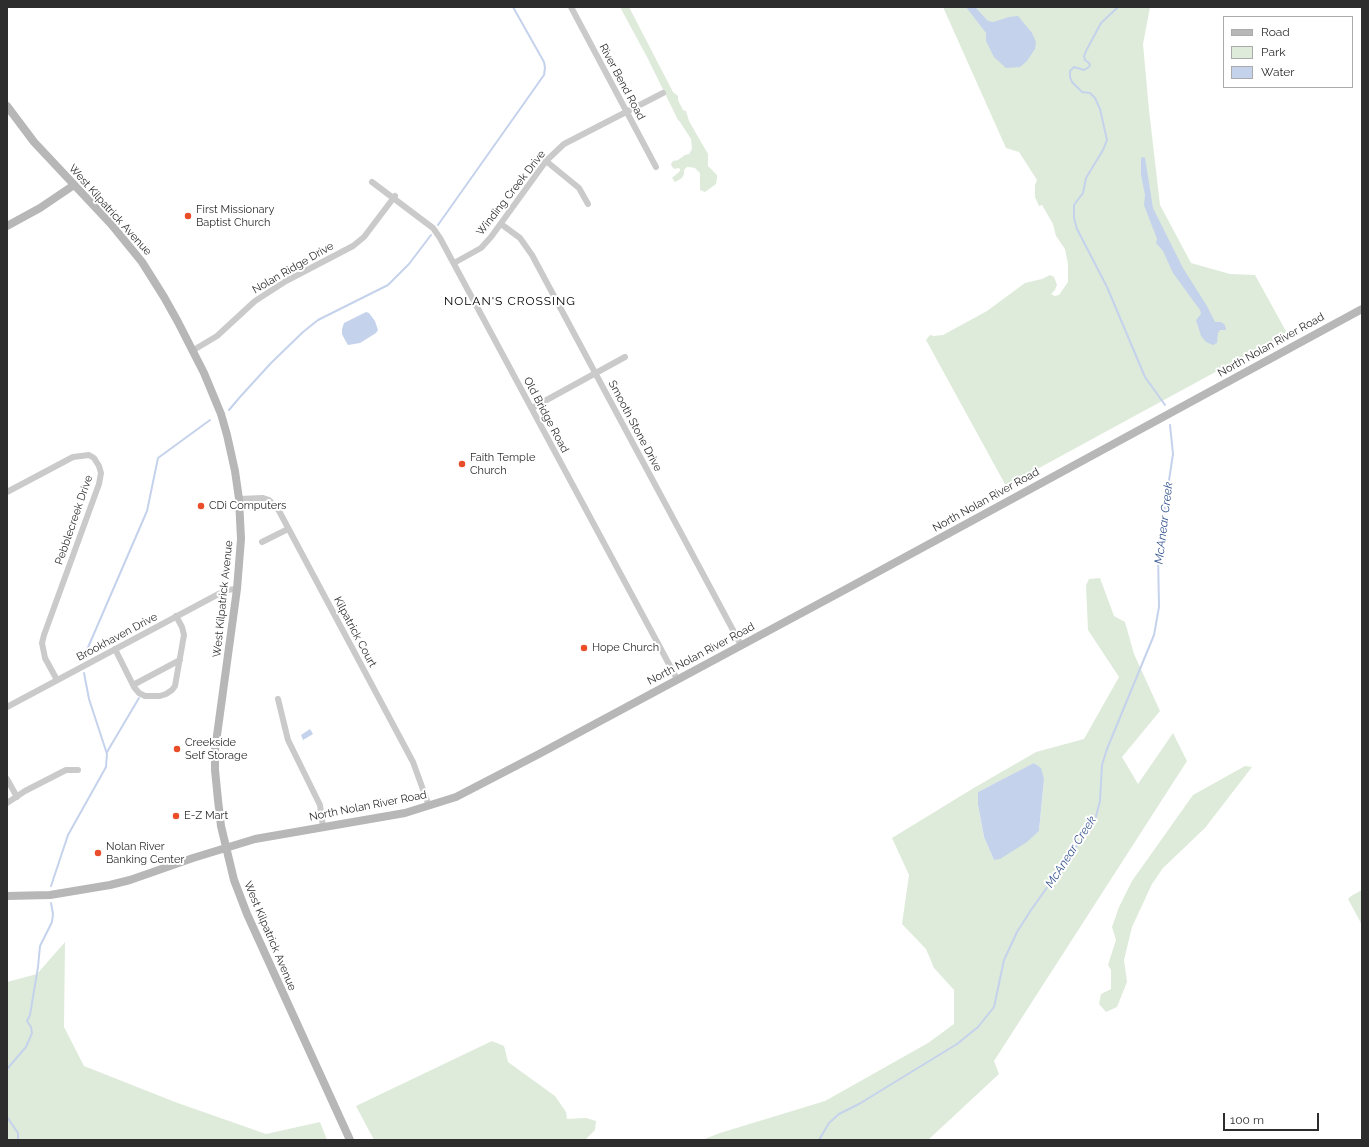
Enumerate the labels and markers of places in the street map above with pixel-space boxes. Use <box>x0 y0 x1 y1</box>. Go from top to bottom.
place label: First Missionary Baptist Church <box>196 203 274 229</box>
marker: First Missionary Baptist Church <box>183 211 193 221</box>
place label: Faith Temple Church <box>470 451 535 477</box>
marker: Faith Temple Church <box>457 459 467 469</box>
place label: CDi Computers <box>209 499 286 513</box>
marker: CDi Computers <box>196 501 206 511</box>
place label: Hope Church <box>592 641 659 655</box>
marker: Hope Church <box>579 643 589 653</box>
place label: Creekside Self Storage <box>185 736 247 762</box>
marker: Creekside Self Storage <box>172 744 182 754</box>
place label: E-Z Mart <box>184 809 228 823</box>
marker: E-Z Mart <box>171 811 181 821</box>
place label: Nolan River Banking Center <box>106 840 184 866</box>
marker: Nolan River Banking Center <box>93 848 103 858</box>

